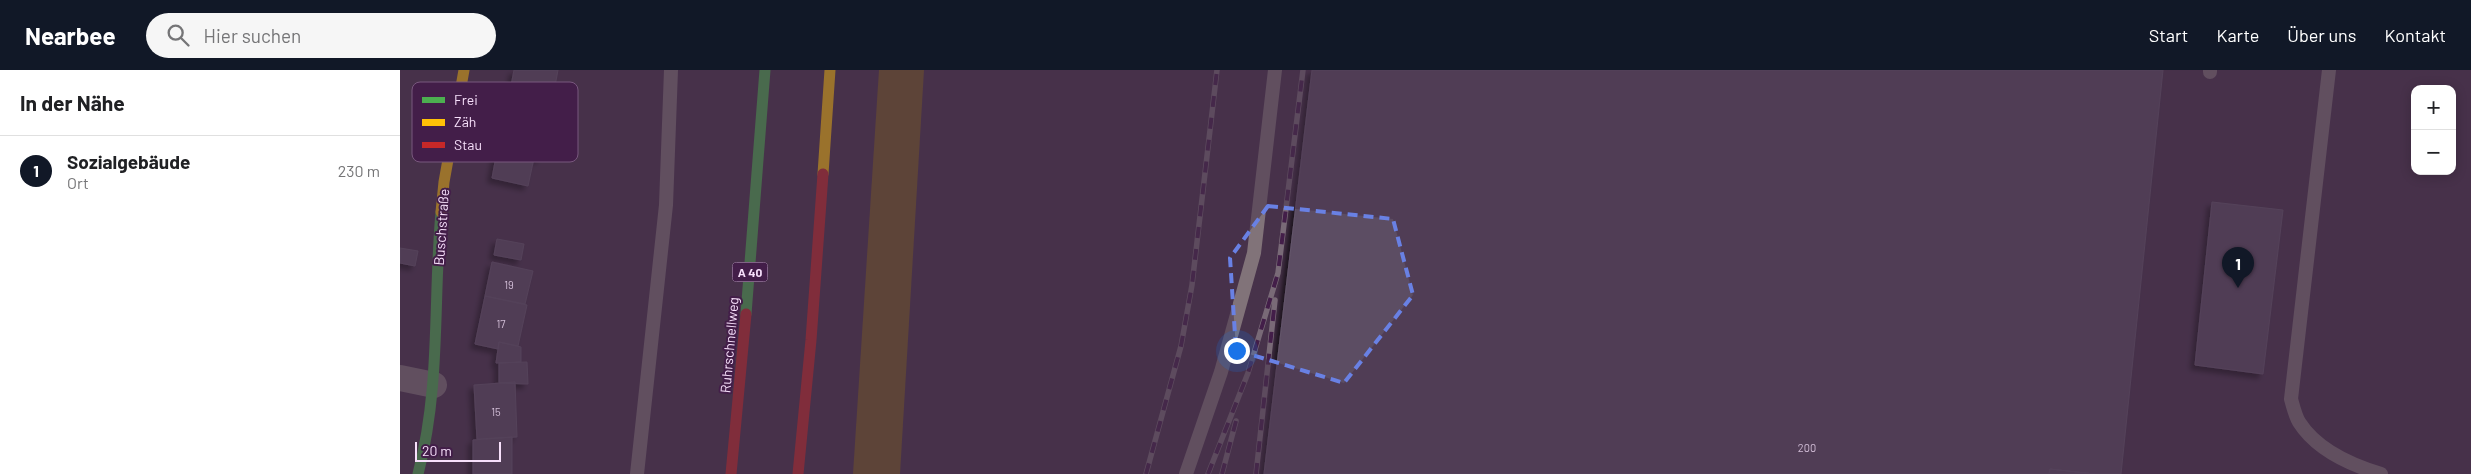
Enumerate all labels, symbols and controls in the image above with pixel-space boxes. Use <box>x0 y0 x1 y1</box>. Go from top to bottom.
search box <box>146 13 496 58</box>
text: Nearbee <box>25 21 116 50</box>
icon: search <box>164 21 192 49</box>
text: Hier suchen <box>204 24 301 47</box>
text: Start <box>2149 24 2188 46</box>
text: Karte <box>2216 24 2259 46</box>
text: Über uns <box>2287 24 2356 46</box>
text: Kontakt <box>2384 24 2446 46</box>
legend <box>412 82 578 162</box>
map controls <box>2411 85 2456 175</box>
button: + <box>2411 85 2456 130</box>
text: In der Nähe <box>20 90 125 115</box>
text: Frei <box>454 91 478 108</box>
text: Zäh <box>454 113 476 130</box>
button: − <box>2411 130 2456 175</box>
text: Stau <box>454 136 482 153</box>
text: Sozialgebäude <box>67 150 190 173</box>
text: 1 <box>33 161 39 180</box>
text: 230 m <box>338 161 380 180</box>
text: Ort <box>67 173 89 192</box>
street label: Buschstraße <box>430 188 452 266</box>
pin: 1 <box>2222 247 2254 288</box>
road number: A 40 <box>732 262 768 282</box>
house number: 19 <box>504 278 514 291</box>
street label: Ruhrschnellweg <box>716 296 742 394</box>
house number: 17 <box>496 317 506 330</box>
your location <box>1224 338 1250 364</box>
house number: 15 <box>491 405 501 418</box>
scale bar <box>415 439 501 462</box>
house number: 200 <box>1798 441 1816 454</box>
text: 20 m <box>422 442 452 459</box>

